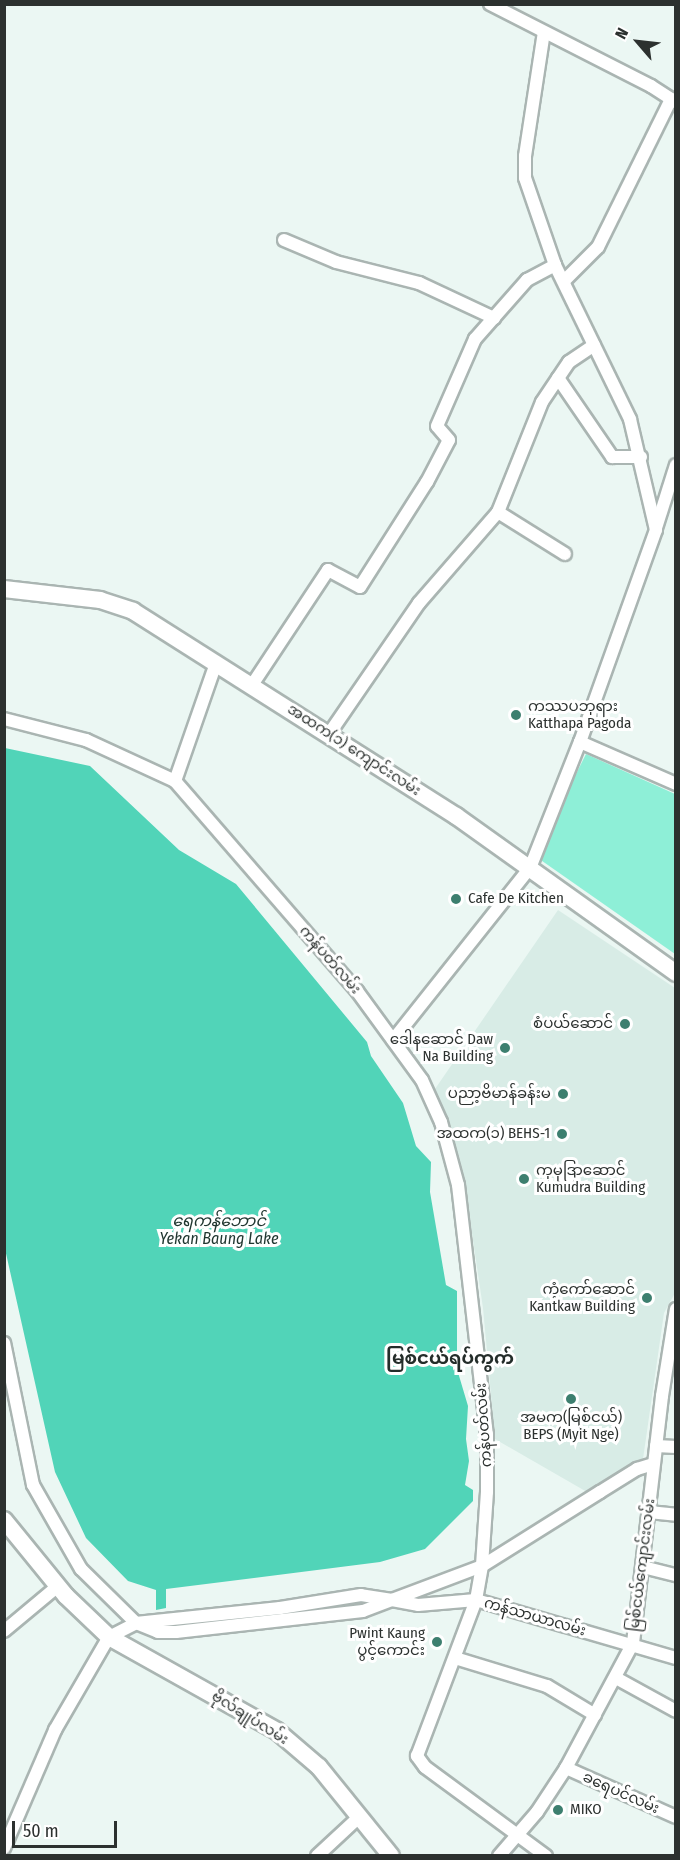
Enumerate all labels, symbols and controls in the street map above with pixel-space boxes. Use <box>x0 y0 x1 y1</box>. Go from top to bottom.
north arrow <box>608 12 668 72</box>
text: N <box>611 25 632 42</box>
place label: ကဿပဘုရား Katthapa Pagoda <box>528 697 631 732</box>
street label: အထက(၁) ကျောင်းလမ်း <box>284 700 424 800</box>
marker: ကဿပဘုရား Katthapa Pagoda <box>509 708 523 722</box>
place label: Cafe De Kitchen <box>468 890 564 908</box>
marker: Cafe De Kitchen <box>449 892 463 906</box>
street label: ကန်ပတ်လမ်း <box>295 922 365 998</box>
place label: စံပယ်ဆောင် <box>533 1015 613 1033</box>
marker: စံပယ်ဆောင် <box>618 1017 632 1031</box>
place label: ဒေါနဆောင် Daw Na Building <box>390 1030 493 1065</box>
marker: ဒေါနဆောင် Daw Na Building <box>498 1041 512 1055</box>
place label: ပညာ့ဗိမာန်ခန်းမ <box>448 1085 551 1103</box>
marker: ပညာ့ဗိမာန်ခန်းမ <box>556 1087 570 1101</box>
place label: အထက(၁) BEHS-1 <box>436 1125 550 1143</box>
marker: အထက(၁) BEHS-1 <box>555 1127 569 1141</box>
place label: ကုမုဒြာဆောင် Kumudra Building <box>536 1161 645 1196</box>
marker: ကုမုဒြာဆောင် Kumudra Building <box>517 1172 531 1186</box>
water label: ရေကန်ဘောင် Yekan Baung Lake <box>159 1211 279 1249</box>
place label: ကံ့ကော်ဆောင် Kantkaw Building <box>529 1280 635 1315</box>
marker: ကံ့ကော်ဆောင် Kantkaw Building <box>640 1291 654 1305</box>
district label: မြစ်ငယ်ရပ်ကွက် <box>386 1347 514 1369</box>
street label: ကန်ပတ်လမ်း <box>472 1382 496 1468</box>
marker: အမက(မြစ်ငယ်) BEPS (Myit Nge) <box>564 1392 578 1406</box>
place label: အမက(မြစ်ငယ်) BEPS (Myit Nge) <box>520 1408 622 1443</box>
street label: မြစ်ငယ်ကျောင်းလမ်း <box>625 1497 659 1633</box>
street label: ကန်သာယာလမ်း <box>482 1594 588 1640</box>
place label: Pwint Kaung ပွင့်ကောင်း <box>349 1624 425 1659</box>
marker: Pwint Kaung ပွင့်ကောင်း <box>430 1635 444 1649</box>
street label: ဗိုလ်ချုပ်လမ်း <box>208 1687 292 1749</box>
street label: ခရေပင်လမ်း <box>580 1768 662 1818</box>
place label: MIKO <box>570 1801 602 1819</box>
marker: MIKO <box>551 1803 565 1817</box>
scale bar <box>15 1809 120 1847</box>
text: 50 m <box>23 1820 59 1842</box>

